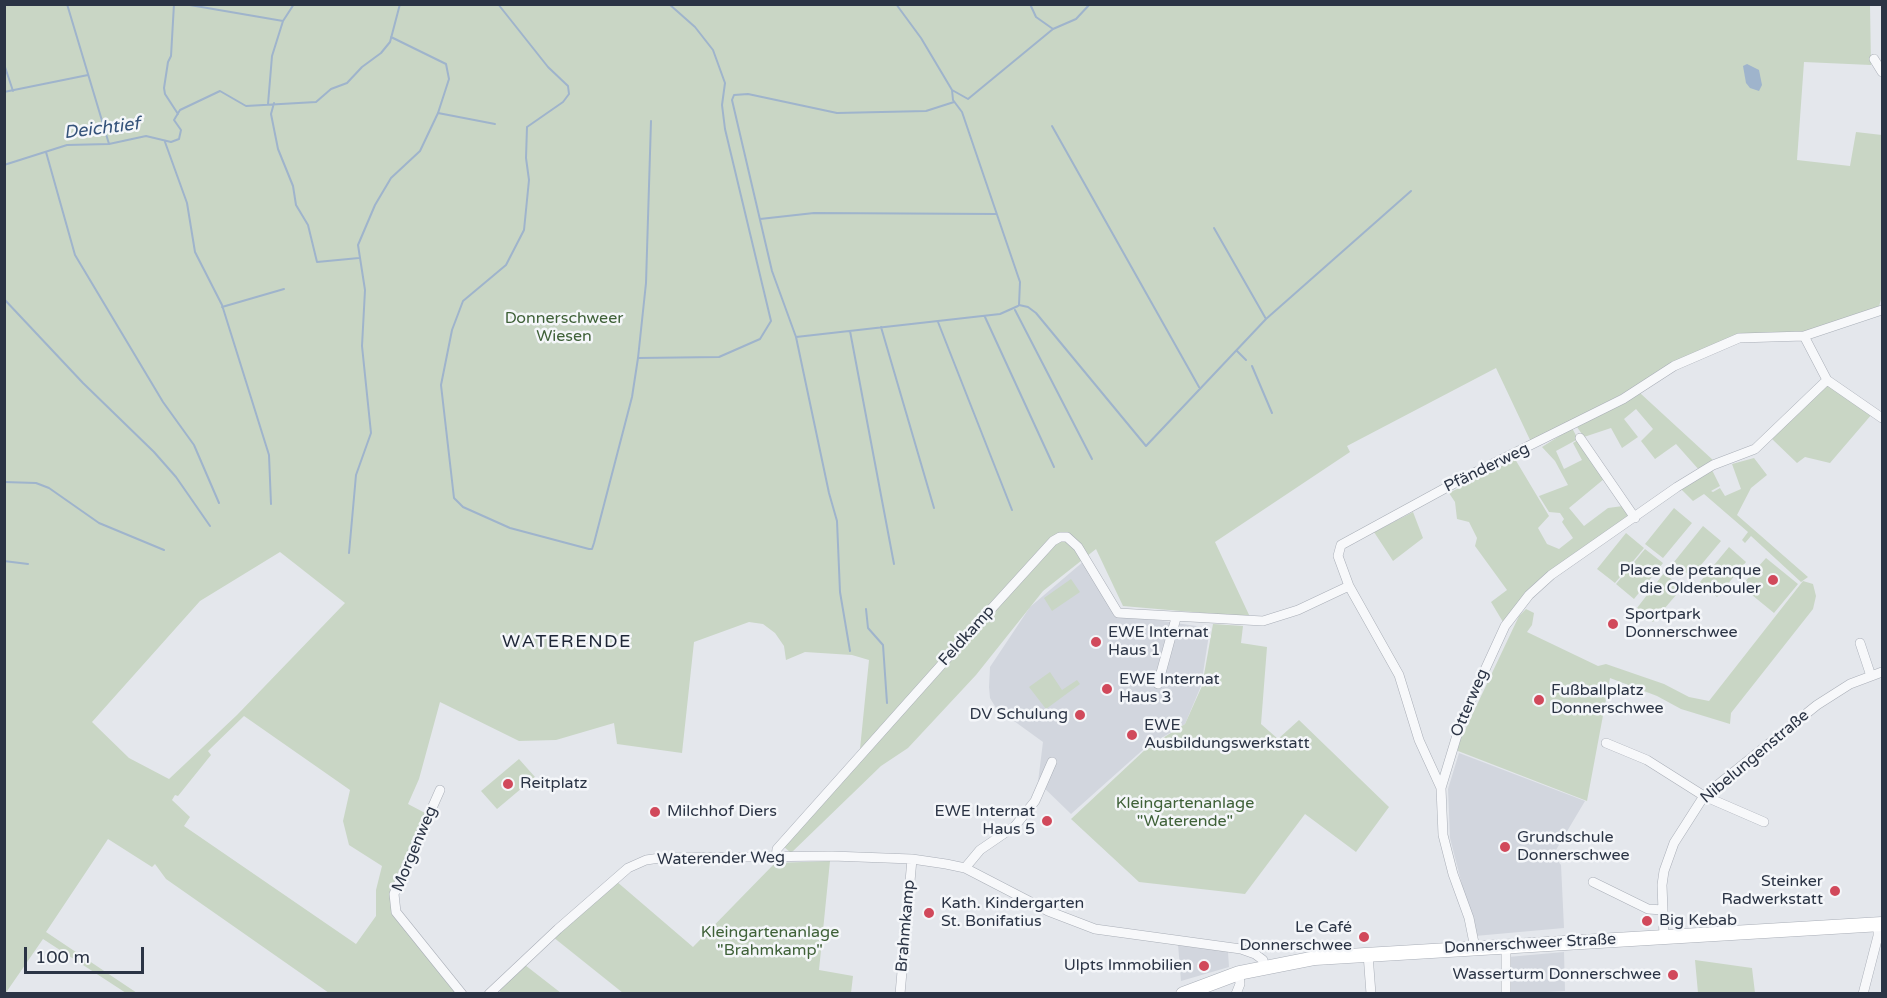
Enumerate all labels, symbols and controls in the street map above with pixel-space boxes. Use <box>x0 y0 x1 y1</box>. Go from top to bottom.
water label: Deichtief <box>63 114 141 144</box>
park label: Donnerschweer Wiesen <box>505 309 623 347</box>
street label: Pfänderweg <box>1441 439 1533 497</box>
place label: Place de petanque die Oldenbouler <box>1619 561 1761 599</box>
marker: Place de petanque die Oldenbouler <box>1766 573 1780 587</box>
street label: Feldkamp <box>935 602 999 670</box>
place label: Sportpark Donnerschwee <box>1625 605 1738 643</box>
marker: Sportpark Donnerschwee <box>1606 617 1620 631</box>
place label: EWE Internat Haus 1 <box>1108 623 1209 661</box>
district label: WATERENDE <box>502 631 632 653</box>
marker: EWE Internat Haus 1 <box>1089 635 1103 649</box>
street label: Otterweg <box>1447 666 1493 740</box>
place label: EWE Internat Haus 3 <box>1119 670 1220 708</box>
place label: Fußballplatz Donnerschwee <box>1551 681 1664 719</box>
marker: EWE Internat Haus 3 <box>1100 682 1114 696</box>
marker: Fußballplatz Donnerschwee <box>1532 693 1546 707</box>
place label: DV Schulung <box>970 705 1068 725</box>
street label: Nibelungenstraße <box>1697 706 1813 808</box>
marker: DV Schulung <box>1073 708 1087 722</box>
place label: EWE Ausbildungswerkstatt <box>1144 716 1310 754</box>
marker: EWE Ausbildungswerkstatt <box>1125 728 1139 742</box>
place label: Reitplatz <box>520 774 588 794</box>
marker: Reitplatz <box>501 777 515 791</box>
park label: Kleingartenanlage "Waterende" <box>1116 794 1254 832</box>
place label: Milchhof Diers <box>667 802 777 822</box>
place label: EWE Internat Haus 5 <box>934 802 1035 840</box>
street label: Morgenweg <box>388 803 442 895</box>
marker: Milchhof Diers <box>648 805 662 819</box>
marker: EWE Internat Haus 5 <box>1040 814 1054 828</box>
place label: Grundschule Donnerschwee <box>1517 828 1630 866</box>
marker: Grundschule Donnerschwee <box>1498 840 1512 854</box>
street label: Waterender Weg <box>657 848 785 870</box>
place label: Steinker Radwerkstatt <box>1721 872 1823 910</box>
street label: Brahmkamp <box>892 879 920 973</box>
marker: Steinker Radwerkstatt <box>1828 884 1842 898</box>
place label: Kath. Kindergarten St. Bonifatius <box>941 894 1084 932</box>
marker: Kath. Kindergarten St. Bonifatius <box>922 906 936 920</box>
place label: Big Kebab <box>1659 911 1737 931</box>
marker: Big Kebab <box>1640 914 1654 928</box>
place label: Le Café Donnerschwee <box>1239 918 1352 956</box>
park label: Kleingartenanlage "Brahmkamp" <box>701 923 839 961</box>
marker: Le Café Donnerschwee <box>1357 930 1371 944</box>
street label: Donnerschweer Straße <box>1443 930 1617 958</box>
scale bar <box>27 935 147 973</box>
text: 100 m <box>35 946 90 968</box>
place label: Ulpts Immobilien <box>1064 956 1192 976</box>
marker: Ulpts Immobilien <box>1197 959 1211 973</box>
place label: Wasserturm Donnerschwee <box>1453 965 1661 985</box>
marker: Wasserturm Donnerschwee <box>1666 968 1680 982</box>

